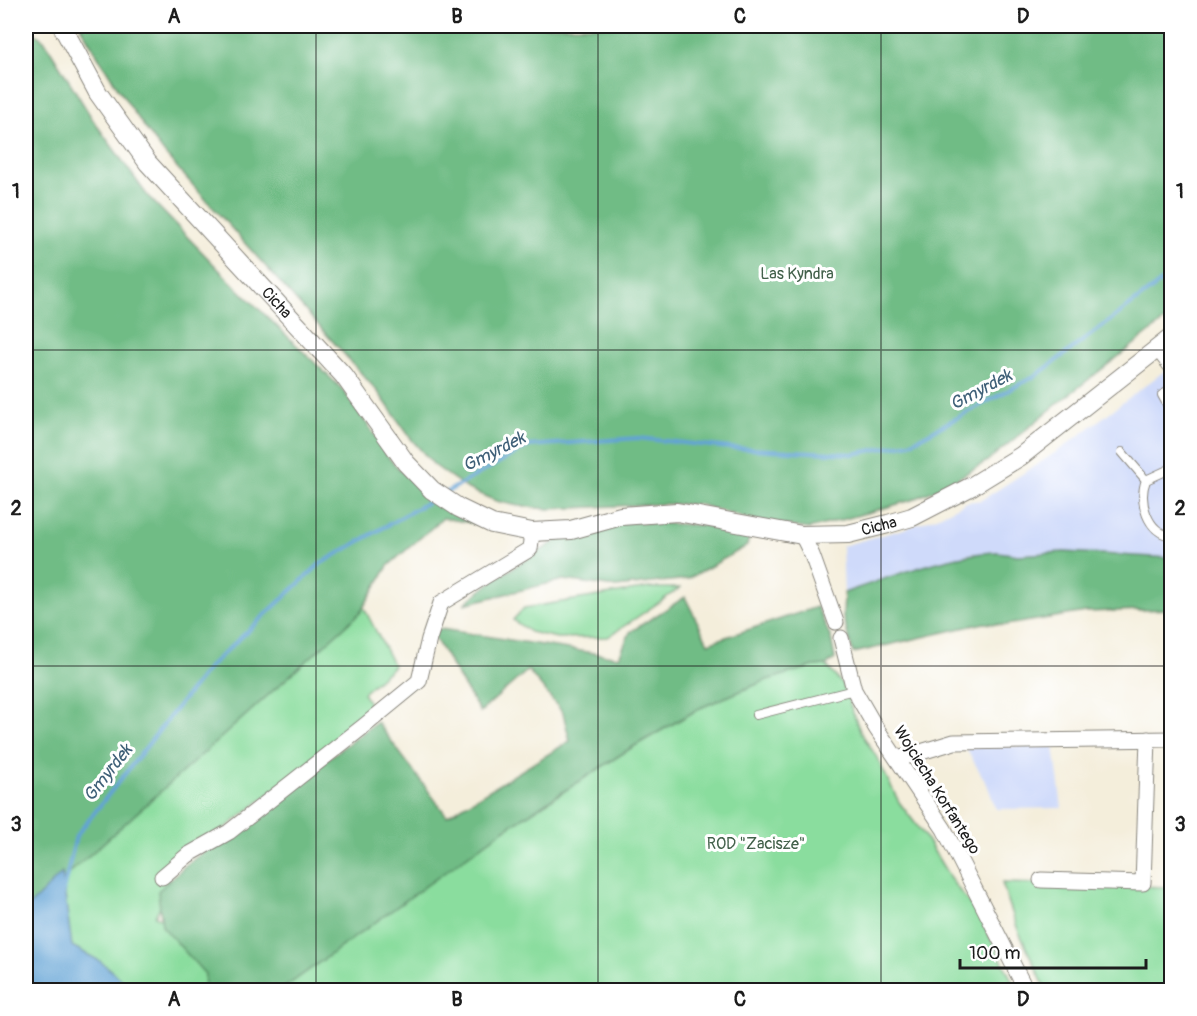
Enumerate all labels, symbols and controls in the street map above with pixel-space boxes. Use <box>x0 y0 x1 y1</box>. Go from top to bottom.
text: A <box>168 4 181 29</box>
text: B <box>451 4 463 29</box>
text: C <box>734 4 746 29</box>
text: D <box>1017 4 1030 29</box>
text: 1 <box>12 179 20 204</box>
text: 1 <box>1176 179 1184 204</box>
park label: Las Kyndra <box>760 264 834 284</box>
street label: Cicha <box>257 283 296 323</box>
water label: Gmyrdek <box>946 363 1017 416</box>
water label: Gmyrdek <box>459 426 530 477</box>
text: 2 <box>10 496 22 521</box>
text: 2 <box>1174 496 1186 521</box>
street label: Cicha <box>859 512 899 540</box>
street label: Wojciecha Korfantego <box>889 722 985 858</box>
water label: Gmyrdek <box>78 738 139 807</box>
text: 3 <box>10 812 22 837</box>
text: 3 <box>1174 812 1186 837</box>
park label: ROD "Zacisze" <box>707 834 805 854</box>
scale bar <box>960 932 1146 970</box>
text: 100 m <box>969 942 1021 965</box>
text: A <box>168 987 181 1012</box>
text: B <box>451 987 463 1012</box>
text: C <box>734 987 746 1012</box>
text: D <box>1017 987 1030 1012</box>

